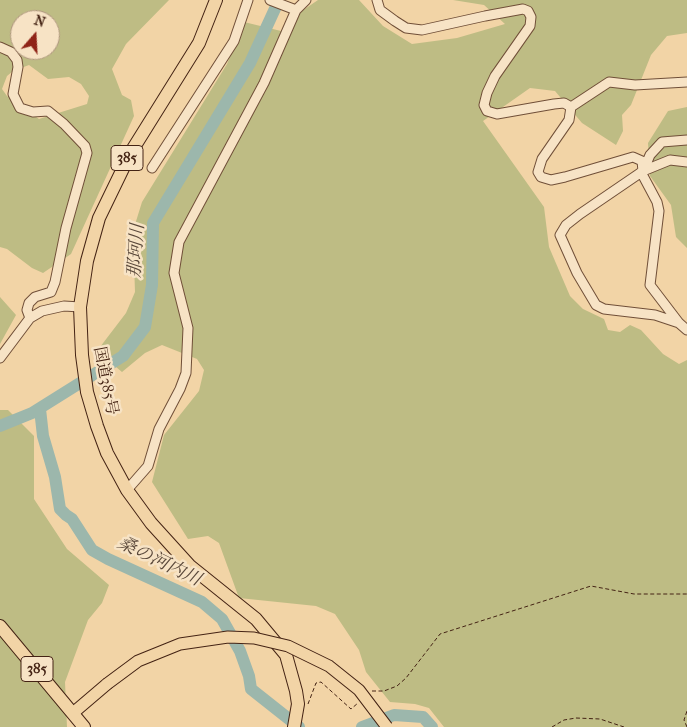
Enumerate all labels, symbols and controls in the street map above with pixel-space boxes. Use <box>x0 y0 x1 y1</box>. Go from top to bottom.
north arrow <box>10 10 60 60</box>
text: N <box>32 12 48 31</box>
road number: 385 <box>111 146 143 170</box>
water label: 那珂川 <box>124 223 150 279</box>
street label: 国道385号 <box>89 345 121 417</box>
water label: 桑の河内川 <box>114 533 204 591</box>
road number: 385 <box>21 656 53 682</box>

